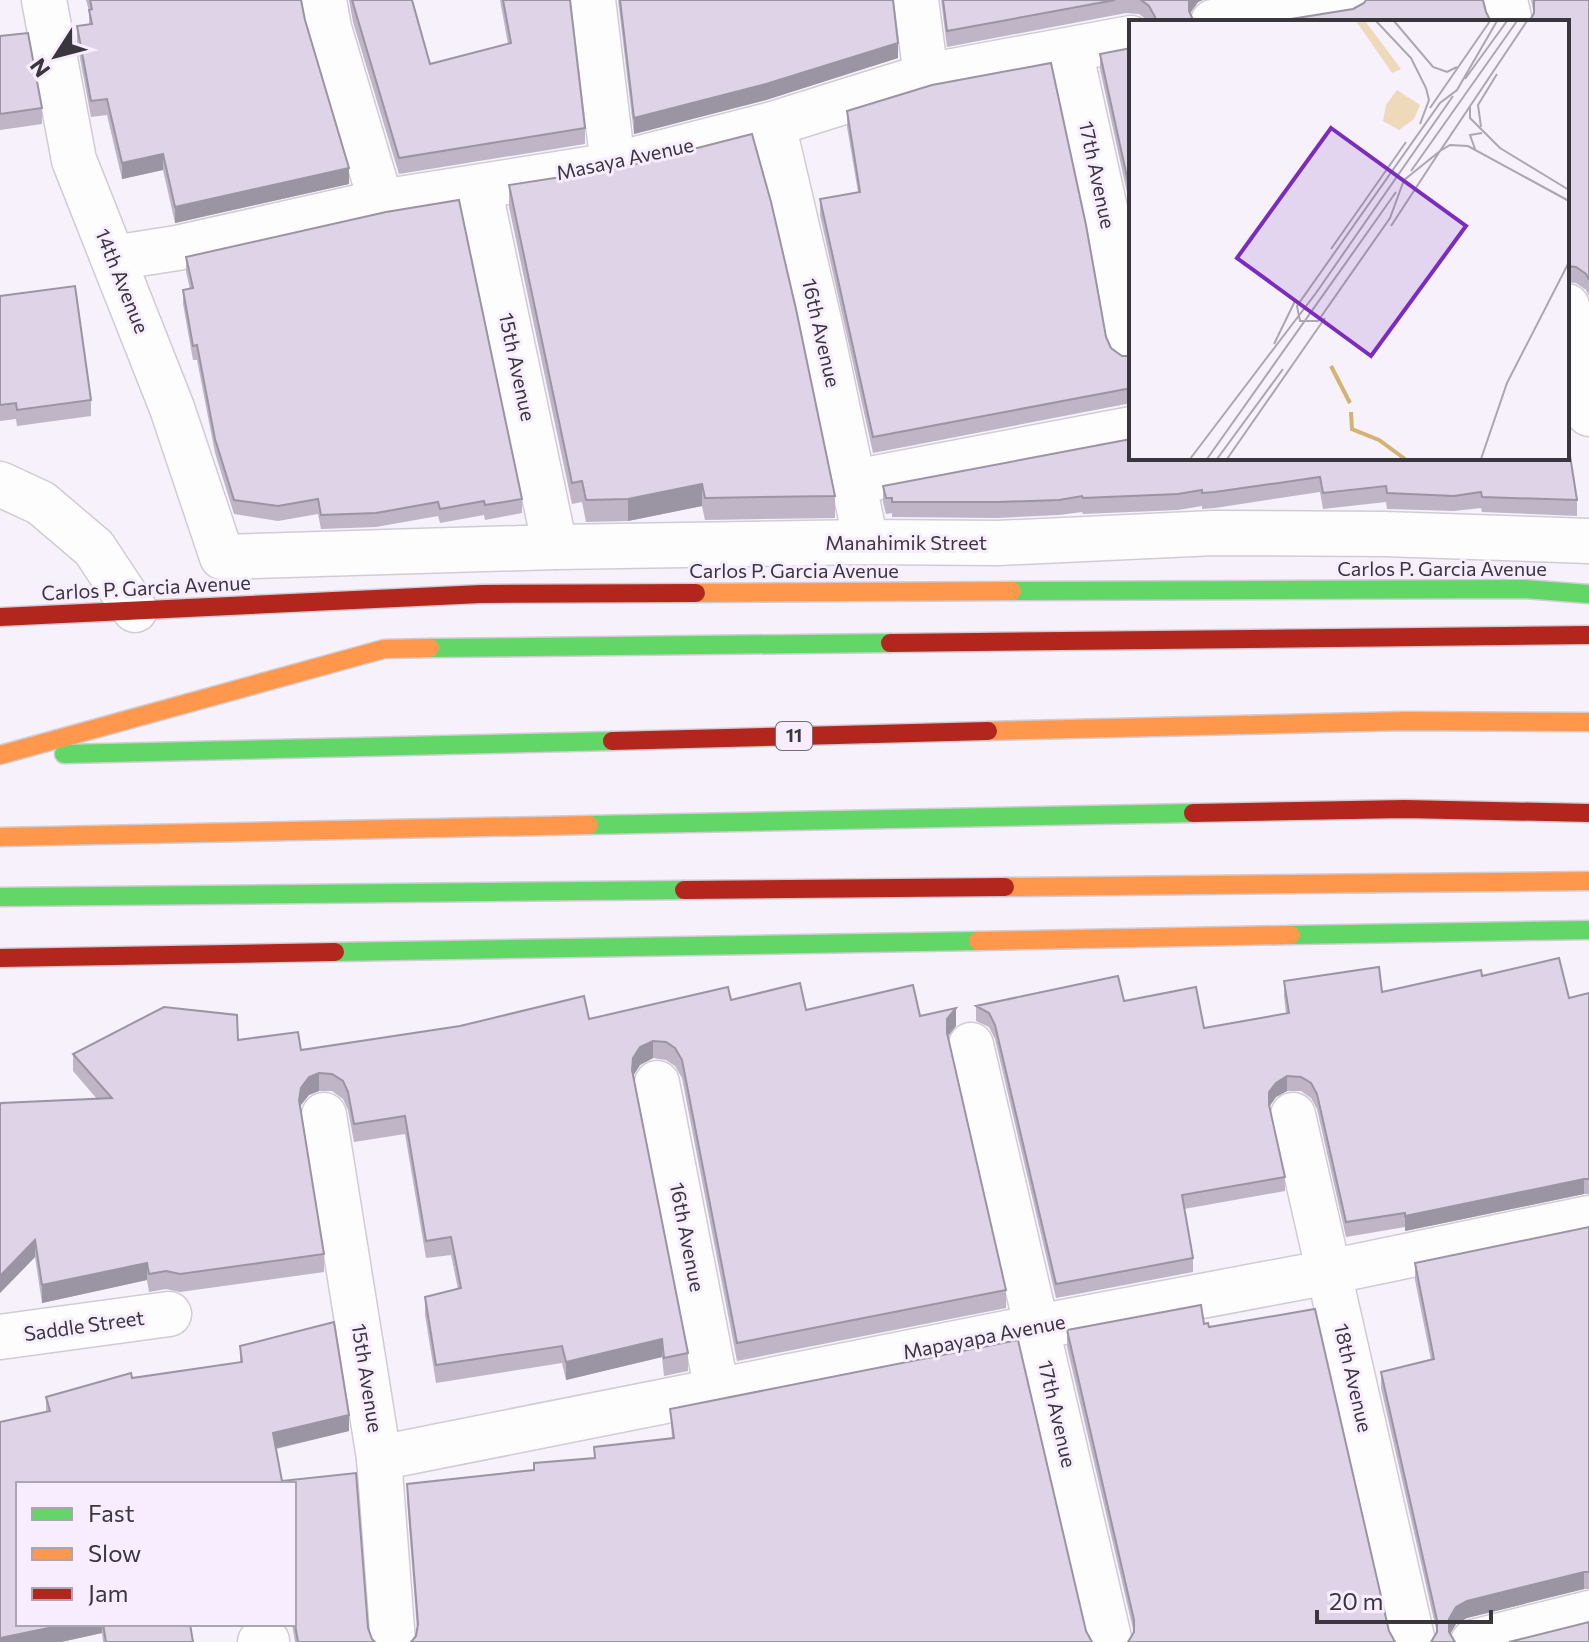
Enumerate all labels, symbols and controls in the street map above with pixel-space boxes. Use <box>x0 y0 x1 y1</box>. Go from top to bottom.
north arrow <box>16 16 96 96</box>
inset map <box>1129 20 1569 460</box>
text: N <box>24 53 55 83</box>
street label: 17th Avenue <box>1075 119 1121 231</box>
street label: Masaya Avenue <box>554 132 696 184</box>
street label: 14th Avenue <box>91 225 155 336</box>
street label: 16th Avenue <box>798 276 846 389</box>
street label: 15th Avenue <box>495 310 541 423</box>
street label: Manahimik Street <box>825 530 987 554</box>
street label: Carlos P. Garcia Avenue <box>1337 556 1547 580</box>
street label: Carlos P. Garcia Avenue <box>689 558 899 582</box>
street label: Carlos P. Garcia Avenue <box>41 570 251 604</box>
road number: 11 <box>776 722 812 750</box>
street label: 16th Avenue <box>666 1180 710 1294</box>
street label: Saddle Street <box>22 1305 146 1345</box>
street label: Mapayapa Avenue <box>901 1309 1067 1364</box>
street label: 18th Avenue <box>1330 1321 1378 1434</box>
street label: 15th Avenue <box>348 1322 388 1434</box>
street label: 17th Avenue <box>1034 1358 1082 1470</box>
legend <box>16 1482 296 1626</box>
text: Fast <box>88 1498 135 1527</box>
text: Slow <box>88 1538 141 1567</box>
scale bar <box>1317 1574 1491 1624</box>
text: Jam <box>88 1578 128 1607</box>
text: 20 m <box>1329 1586 1383 1615</box>

